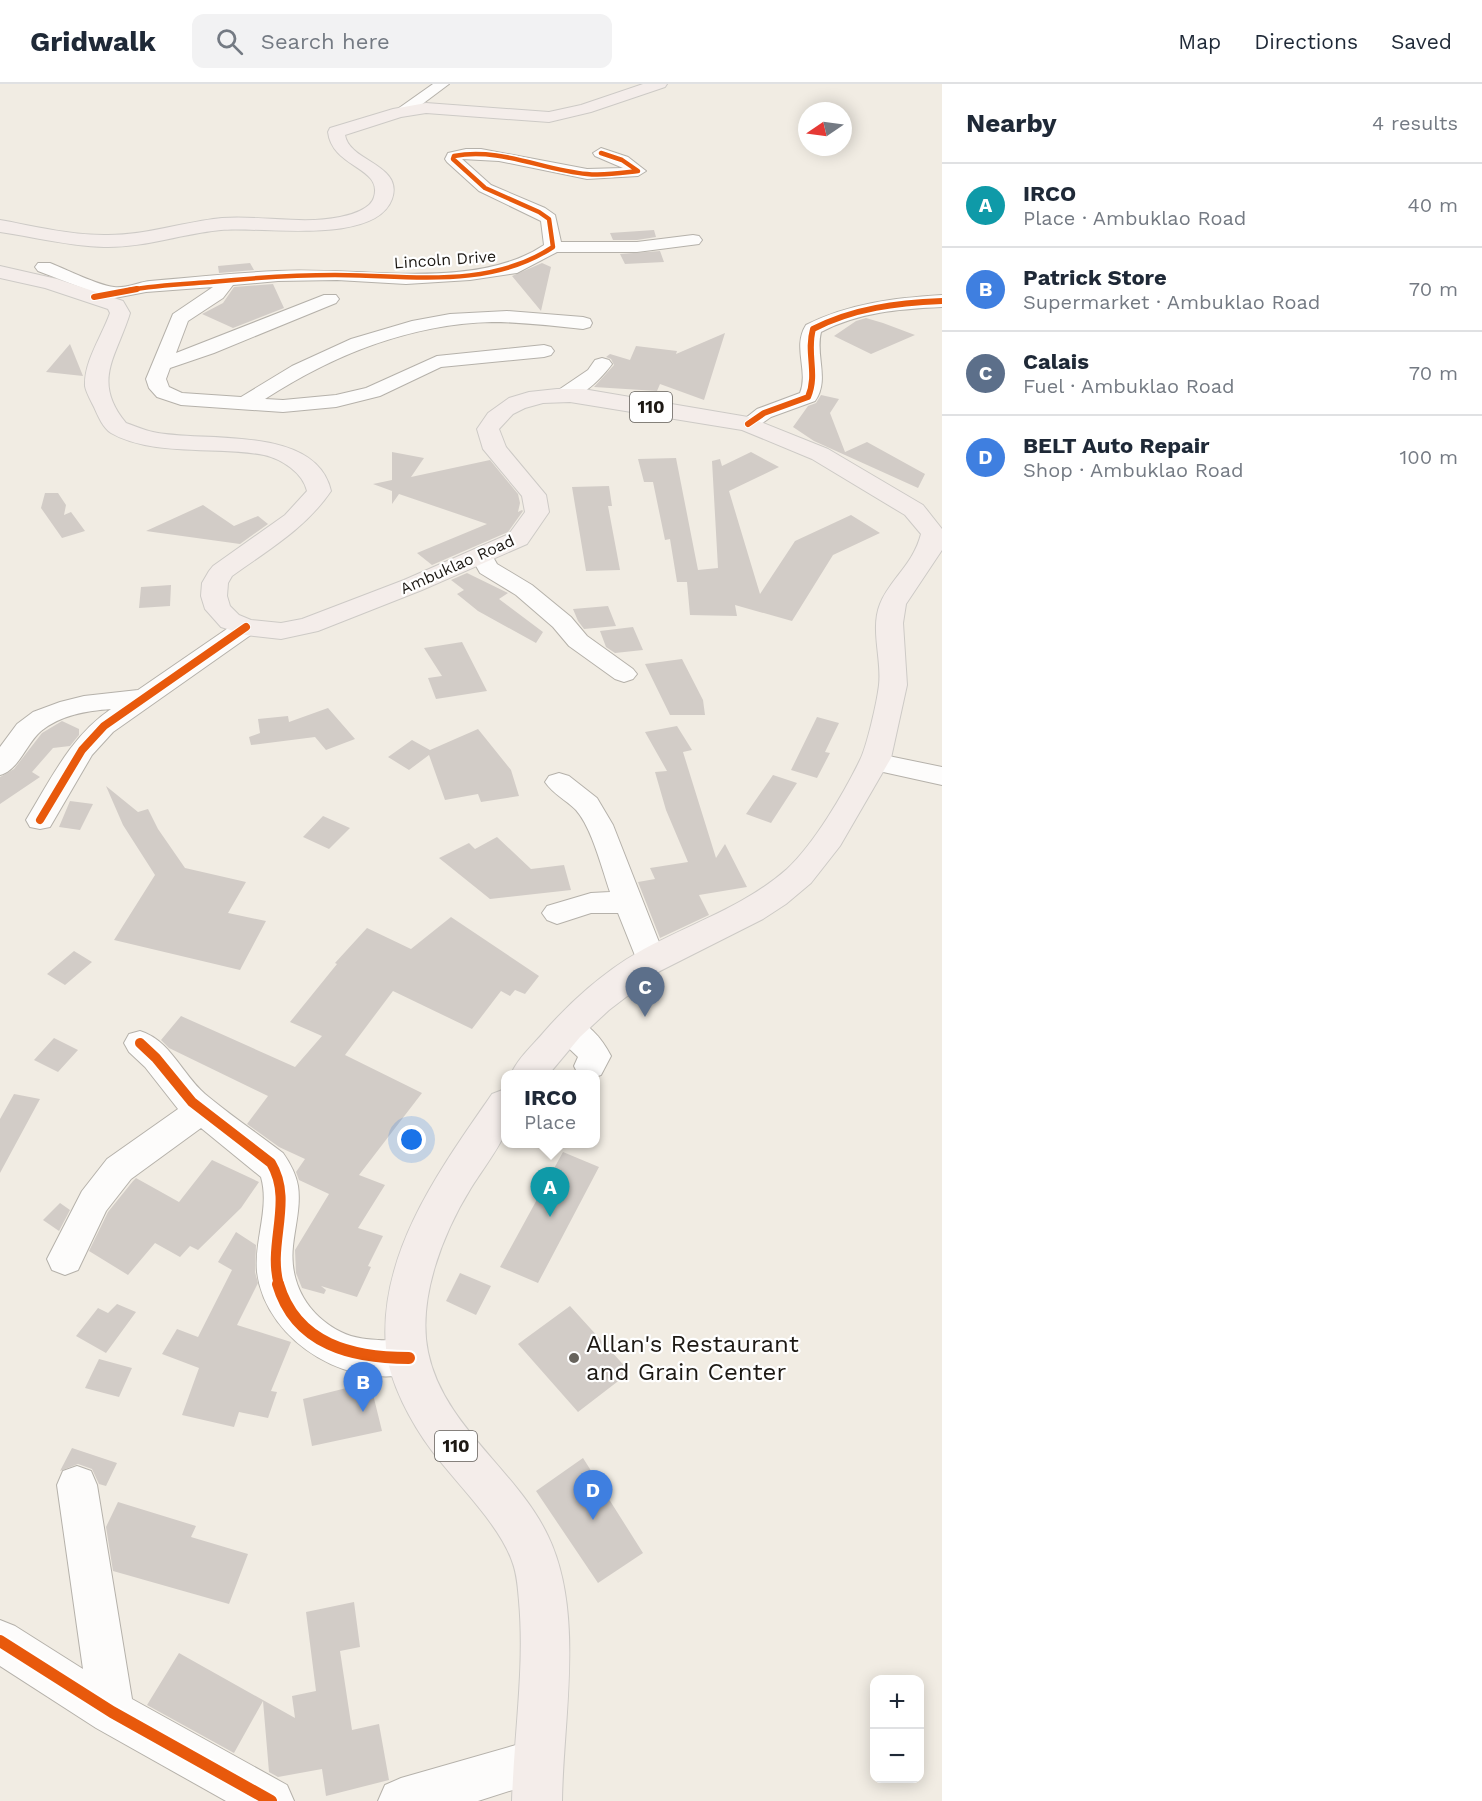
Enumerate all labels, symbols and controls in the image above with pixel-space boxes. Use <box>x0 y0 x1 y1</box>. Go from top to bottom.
search box <box>192 14 612 68</box>
text: Gridwalk <box>30 25 156 58</box>
icon: search <box>213 25 246 58</box>
text: Search here <box>261 29 390 54</box>
text: Map <box>1178 29 1221 54</box>
text: Directions <box>1254 29 1358 54</box>
text: Saved <box>1391 29 1452 54</box>
north arrow <box>798 102 852 156</box>
text: Nearby <box>966 108 1057 138</box>
text: 4 results <box>1372 111 1458 135</box>
text: IRCO <box>1023 181 1076 206</box>
text: A <box>979 193 992 217</box>
text: 40 m <box>1407 193 1458 217</box>
text: Place · Ambuklao Road <box>1023 206 1246 230</box>
street label: Lincoln Drive <box>393 246 497 273</box>
text: Patrick Store <box>1023 265 1167 290</box>
text: B <box>979 277 992 301</box>
text: 70 m <box>1409 277 1458 301</box>
text: Supermarket · Ambuklao Road <box>1023 290 1320 314</box>
text: Calais <box>1023 349 1089 374</box>
text: C <box>979 361 992 385</box>
text: 70 m <box>1409 361 1458 385</box>
text: Fuel · Ambuklao Road <box>1023 374 1235 398</box>
road number: 110 <box>630 392 672 422</box>
text: BELT Auto Repair <box>1023 433 1210 458</box>
text: D <box>978 445 993 469</box>
text: 100 m <box>1399 445 1458 469</box>
text: Shop · Ambuklao Road <box>1023 458 1244 482</box>
street label: Ambuklao Road <box>397 531 517 598</box>
pin: C <box>626 968 664 1017</box>
popup <box>501 1070 600 1148</box>
text: IRCO <box>524 1085 577 1110</box>
text: Place <box>524 1110 576 1134</box>
your location <box>397 1125 426 1154</box>
pin: A <box>530 1168 570 1217</box>
place label: Allan's Restaurant and Grain Center <box>586 1330 799 1386</box>
marker: Allan's Restaurant and Grain Center <box>567 1351 581 1365</box>
pin: B <box>344 1362 382 1412</box>
road number: 110 <box>435 1431 477 1461</box>
pin: D <box>574 1470 612 1520</box>
map controls <box>870 1675 924 1783</box>
button: + <box>870 1675 924 1729</box>
button: − <box>870 1729 924 1783</box>

